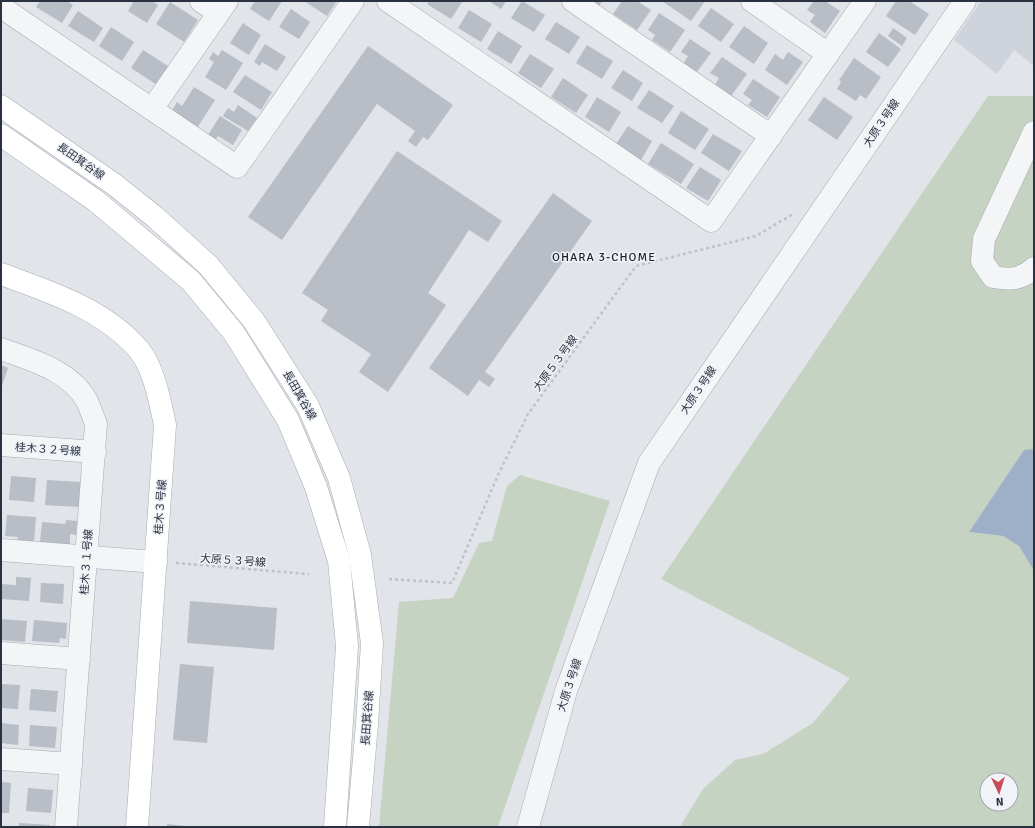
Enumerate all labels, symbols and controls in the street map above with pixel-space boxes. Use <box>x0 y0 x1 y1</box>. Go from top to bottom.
street label: 大原３号線 <box>861 97 902 150</box>
street label: 長田箕谷線 <box>54 140 107 183</box>
district label: OHARA 3-CHOME <box>552 250 656 265</box>
street label: 大原５３号線 <box>531 333 580 394</box>
street label: 大原３号線 <box>678 364 719 417</box>
street label: 長田箕谷線 <box>280 368 319 422</box>
street label: 桂木３２号線 <box>15 441 81 458</box>
street label: 桂木３号線 <box>152 479 169 535</box>
street label: 桂木３１号線 <box>78 529 95 595</box>
street label: 大原５３号線 <box>200 552 266 569</box>
street label: 大原３号線 <box>555 657 584 713</box>
street label: 長田箕谷線 <box>359 690 376 746</box>
north arrow <box>979 772 1019 812</box>
text: N <box>995 795 1004 808</box>

